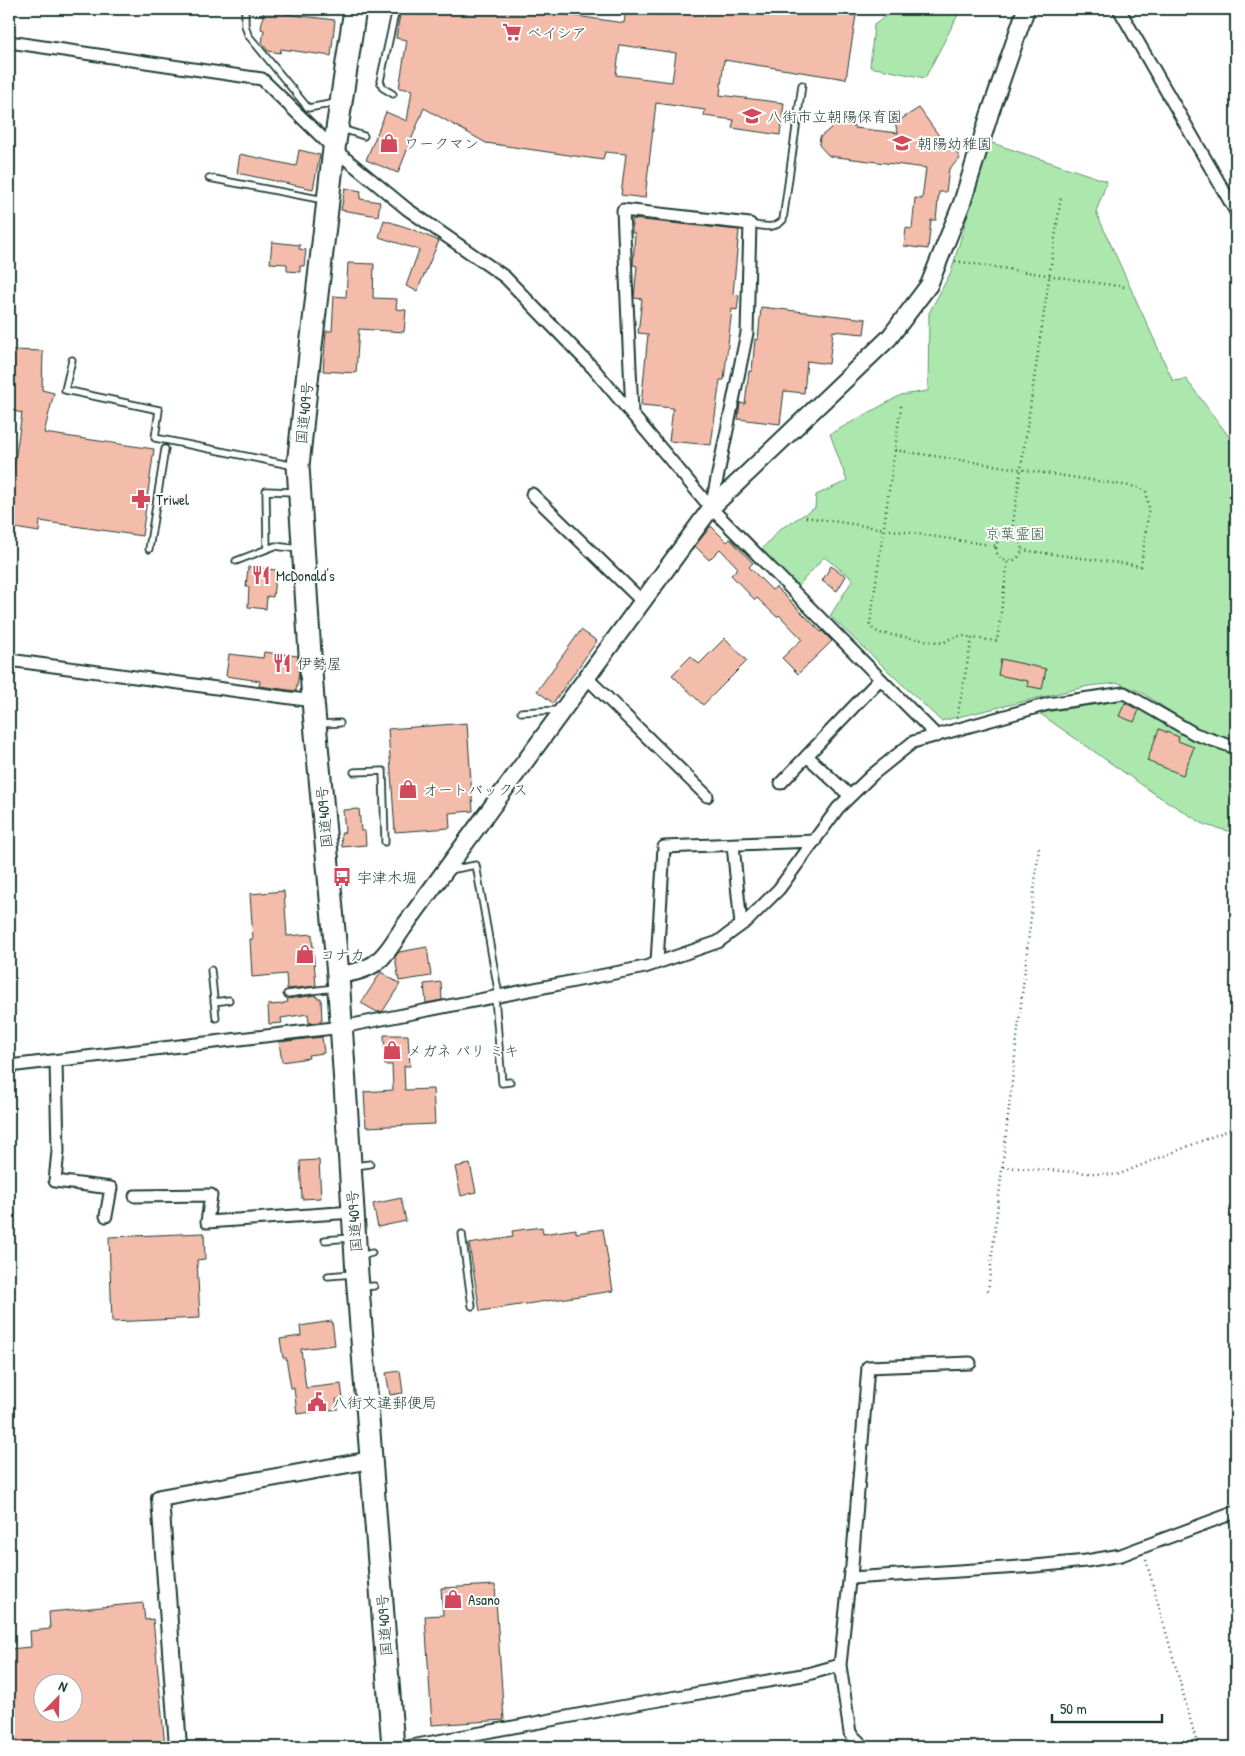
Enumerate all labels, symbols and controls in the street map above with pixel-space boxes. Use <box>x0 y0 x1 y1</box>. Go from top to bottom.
supermarket icon: ベイシア <box>501 21 523 43</box>
place label: ベイシア <box>527 22 587 43</box>
school or university icon: 八街市立朝陽保育園 <box>741 105 763 127</box>
place label: 八街市立朝陽保育園 <box>767 106 902 127</box>
shop icon: ワークマン <box>378 132 400 154</box>
school or university icon: 朝陽幼稚園 <box>891 132 913 154</box>
place label: ワークマン <box>404 133 479 154</box>
place label: 朝陽幼稚園 <box>917 133 992 154</box>
street label: 国道409号 <box>290 381 318 445</box>
pharmacy icon: Triwel <box>130 488 152 510</box>
place label: Triwel <box>156 489 189 510</box>
park label: 京葉霊園 <box>985 523 1045 544</box>
restaurant icon: McDonald's <box>250 564 272 586</box>
place label: McDonald's <box>276 565 335 586</box>
restaurant icon: 伊勢屋 <box>271 652 293 674</box>
place label: 伊勢屋 <box>297 653 342 674</box>
shop icon: オートバックス <box>397 778 419 800</box>
place label: オートバックス <box>423 779 528 800</box>
street label: 国道409号 <box>311 785 337 849</box>
bus stop icon: 宇津木堀 <box>331 866 353 888</box>
place label: 宇津木堀 <box>357 867 417 888</box>
shop icon: コナカ <box>294 943 316 965</box>
place label: コナカ <box>320 944 365 965</box>
shop icon: メガネ パリ ミキ <box>381 1039 403 1061</box>
place label: メガネ パリ ミキ <box>407 1040 519 1061</box>
street label: 国道409号 <box>341 1189 367 1253</box>
public building icon: 八街文違郵便局 <box>306 1391 328 1413</box>
place label: 八街文違郵便局 <box>332 1392 437 1413</box>
shop icon: Asano <box>442 1588 464 1610</box>
place label: Asano <box>468 1589 500 1610</box>
street label: 国道409号 <box>371 1593 397 1657</box>
north arrow <box>32 1674 82 1724</box>
text: N <box>56 1675 71 1696</box>
scale bar <box>1052 1691 1162 1723</box>
text: 50 m <box>1060 1698 1087 1719</box>

